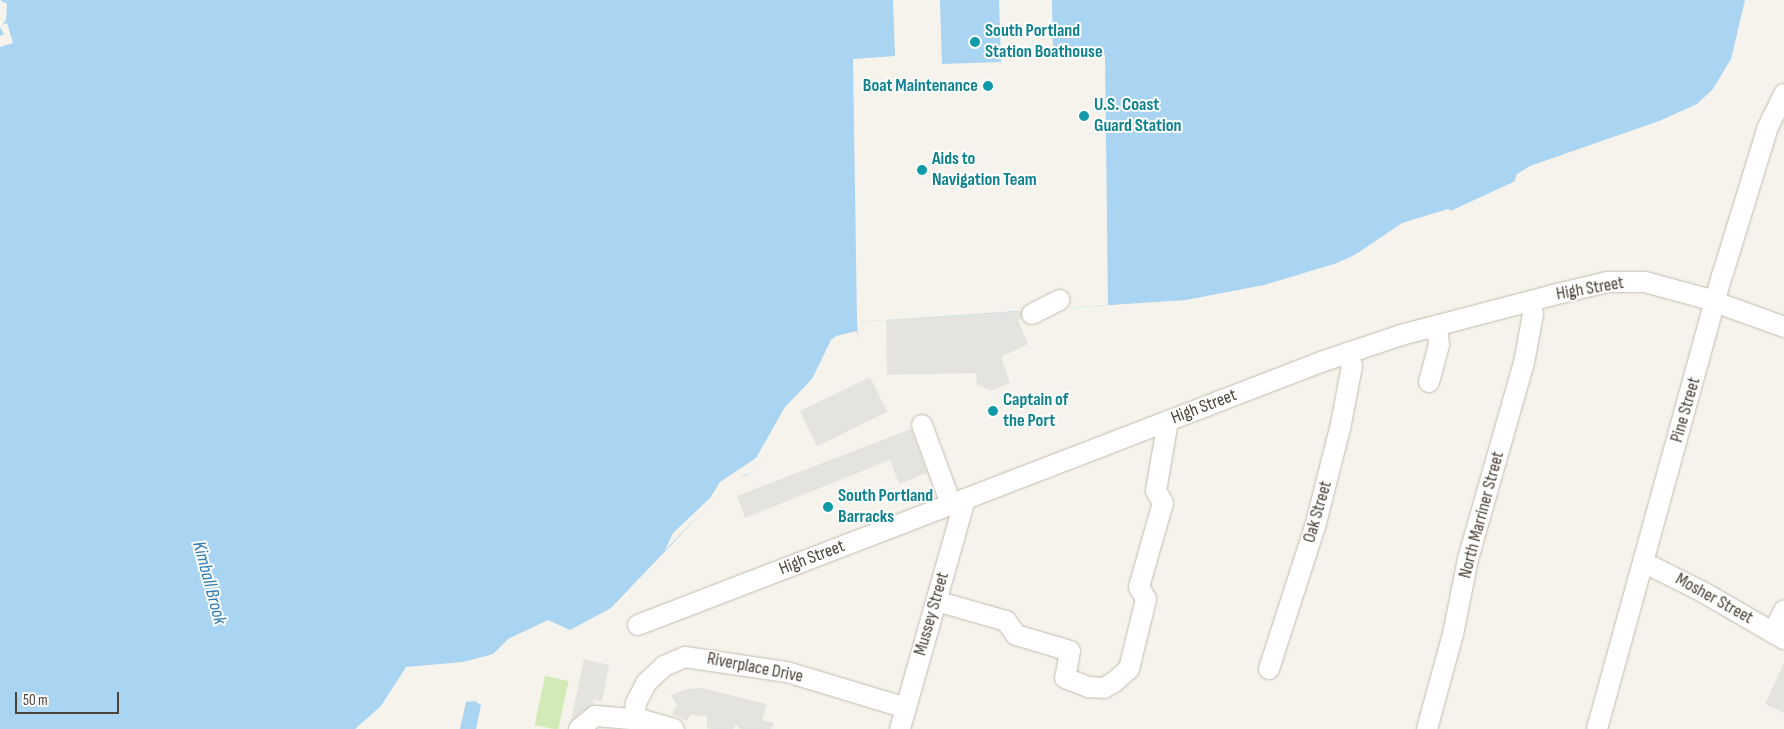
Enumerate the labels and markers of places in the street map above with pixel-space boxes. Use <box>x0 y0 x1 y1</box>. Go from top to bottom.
place label: South Portland Station Boathouse <box>985 21 1103 64</box>
marker: South Portland Station Boathouse <box>969 36 981 48</box>
place label: Boat Maintenance <box>863 75 978 97</box>
marker: Boat Maintenance <box>982 80 994 92</box>
place label: U.S. Coast Guard Station <box>1094 95 1182 138</box>
marker: U.S. Coast Guard Station <box>1078 110 1090 122</box>
place label: Aids to Navigation Team <box>932 149 1037 192</box>
marker: Aids to Navigation Team <box>916 164 928 176</box>
place label: Captain of the Port <box>1003 390 1068 432</box>
marker: Captain of the Port <box>987 405 999 417</box>
place label: South Portland Barracks <box>838 486 933 528</box>
marker: South Portland Barracks <box>822 501 834 513</box>

